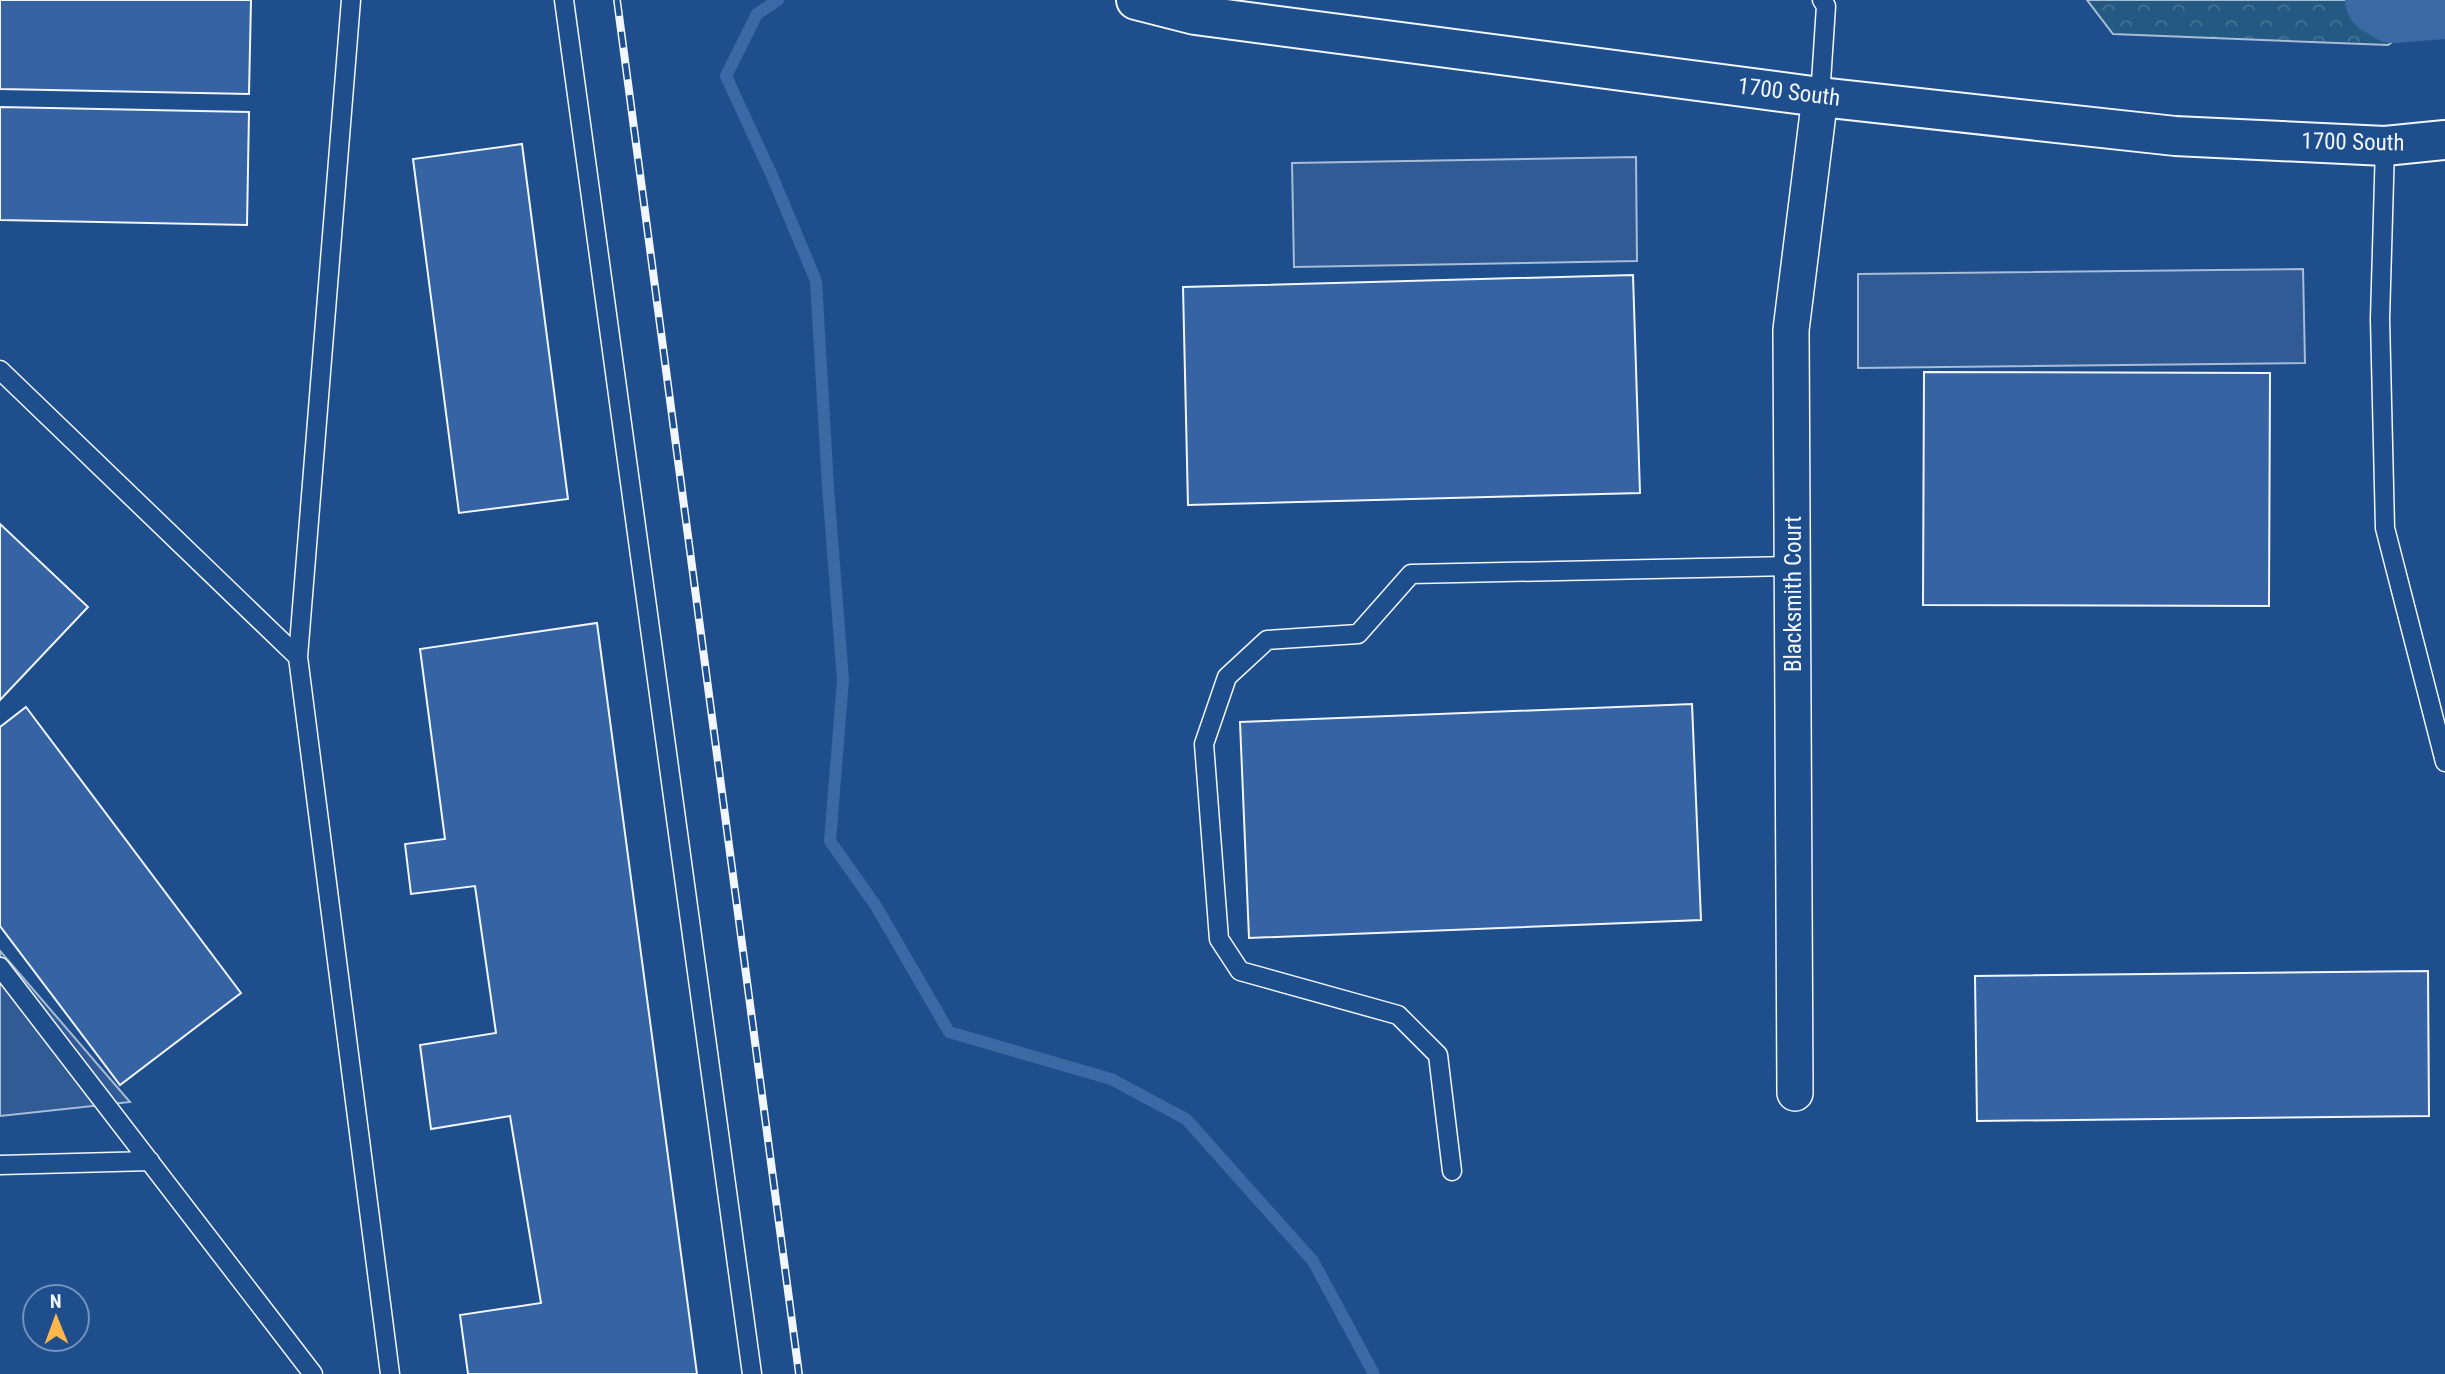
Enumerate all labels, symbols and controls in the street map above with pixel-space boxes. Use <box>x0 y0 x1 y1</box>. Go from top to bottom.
street label: 1700 South <box>1736 72 1842 112</box>
street label: 1700 South <box>2301 128 2405 156</box>
street label: Blacksmith Court <box>1780 516 1807 672</box>
north arrow <box>21 1283 91 1353</box>
text: N <box>50 1290 62 1313</box>

